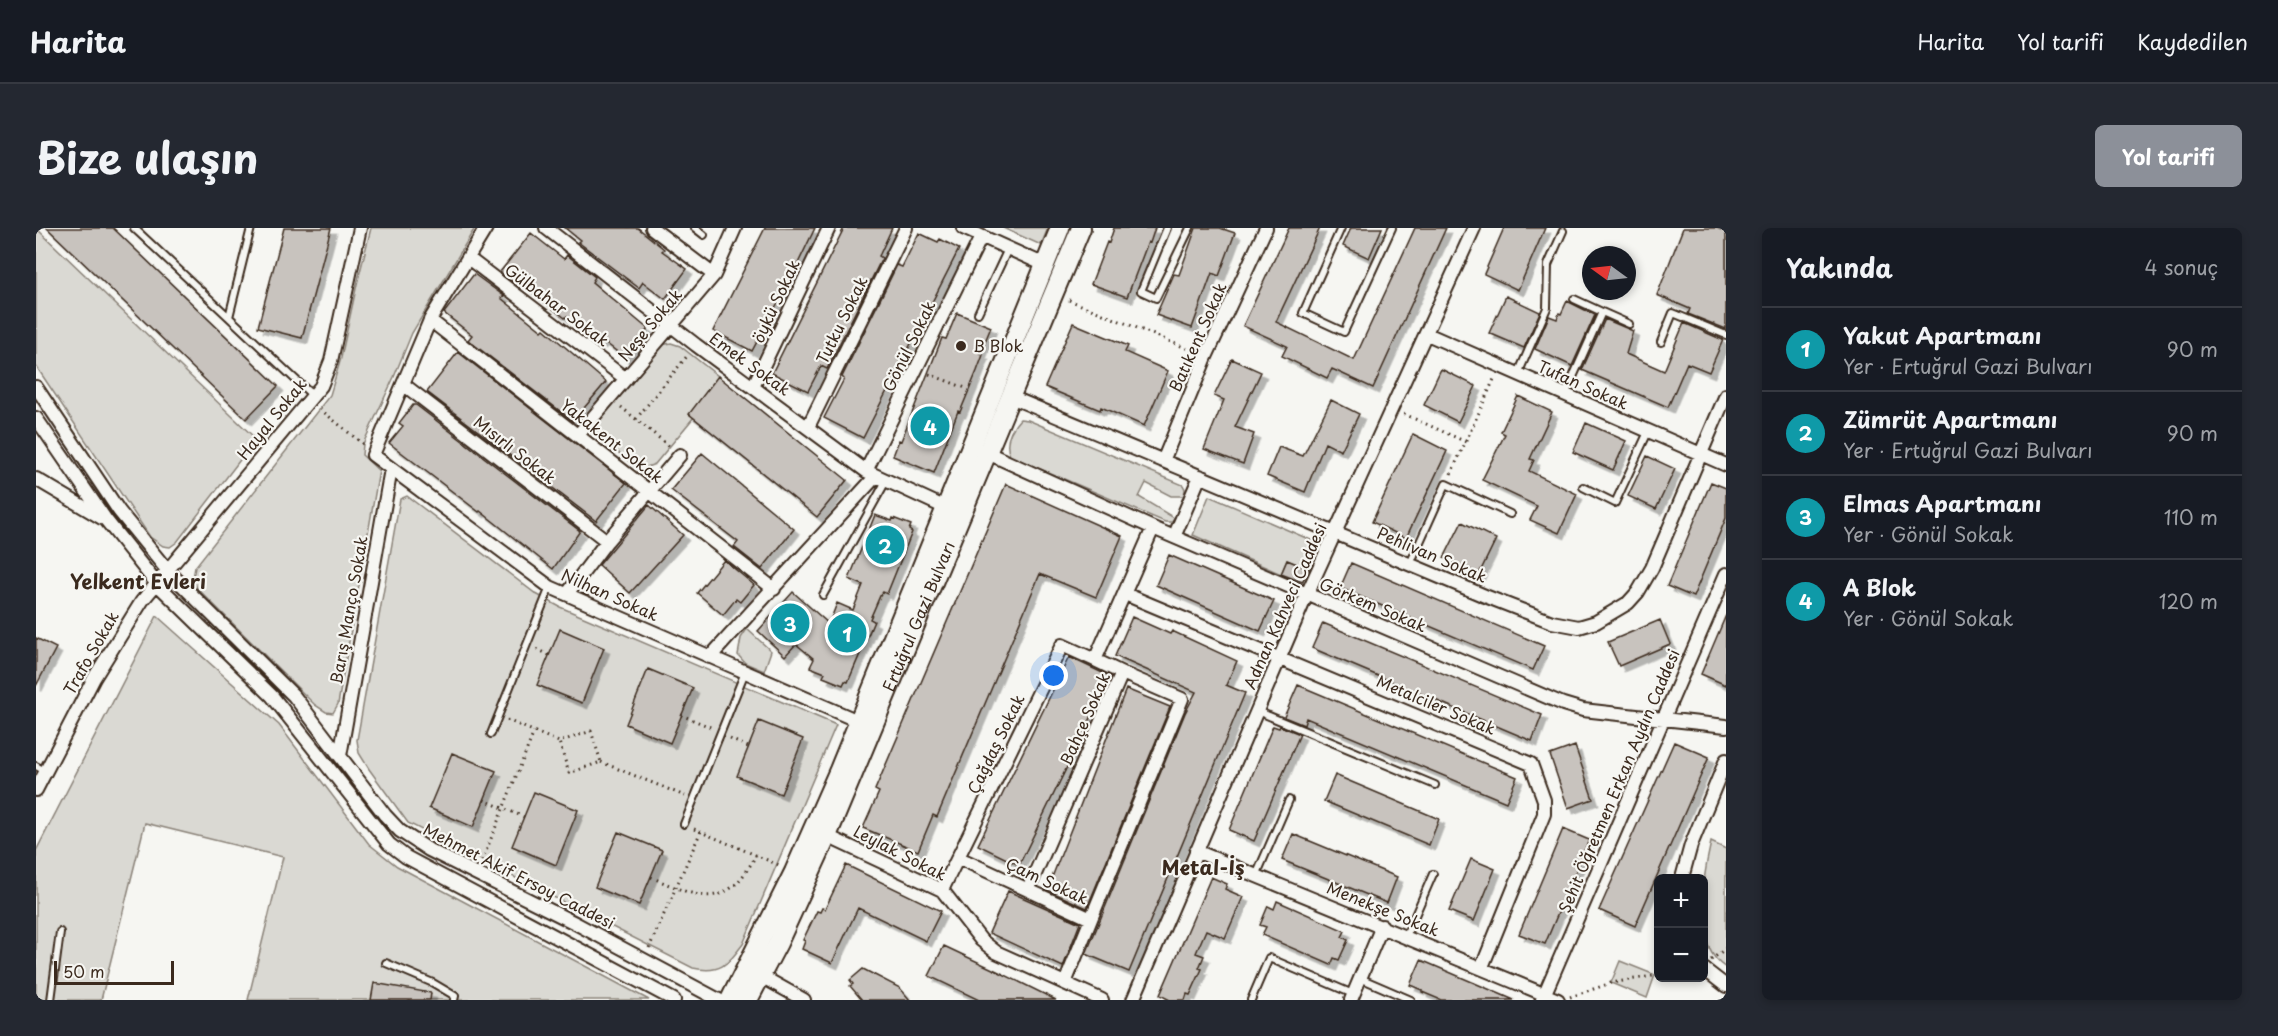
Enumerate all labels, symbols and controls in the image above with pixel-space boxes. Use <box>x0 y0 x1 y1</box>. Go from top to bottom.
text: Harita <box>30 20 126 63</box>
text: Harita <box>1917 25 1984 57</box>
text: Yol tarifi <box>2017 25 2104 57</box>
text: Kaydedilen <box>2137 25 2248 57</box>
text: Bize ulaşın <box>36 125 258 188</box>
button: Yol tarifi <box>2095 125 2242 187</box>
north arrow <box>1582 246 1636 300</box>
text: Yakında <box>1786 248 1893 287</box>
text: 4 sonuç <box>2145 252 2218 282</box>
street label: öykü Sokak <box>745 255 805 346</box>
street label: Gülbahar Sokak <box>500 257 615 352</box>
street label: Tutku Sokak <box>810 272 873 367</box>
street label: Batıkent Sokak <box>1162 278 1232 395</box>
street label: Neşe Sokak <box>612 283 687 366</box>
street label: Gönül Sokak <box>876 296 941 395</box>
text: Yakut Apartmanı <box>1843 318 2041 351</box>
street label: Emek Sokak <box>705 326 796 401</box>
place label: B Blok <box>973 333 1023 357</box>
text: 1 <box>1801 334 1810 364</box>
text: 90 m <box>2167 334 2218 364</box>
marker: B Blok <box>954 339 968 353</box>
text: Yer · Ertuğrul Gazi Bulvarı <box>1843 351 2092 381</box>
street label: Tufan Sokak <box>1534 353 1633 415</box>
street label: Hayal Sokak <box>231 372 312 464</box>
street label: Yakakent Sokak <box>556 392 669 488</box>
text: Zümrüt Apartmanı <box>1843 402 2057 435</box>
pin: 4 <box>910 404 950 448</box>
street label: Mısırlı Sokak <box>469 409 562 489</box>
text: 2 <box>1798 418 1813 448</box>
text: 90 m <box>2167 418 2218 448</box>
text: Yer · Ertuğrul Gazi Bulvarı <box>1843 435 2092 465</box>
text: Elmas Apartmanı <box>1843 486 2041 519</box>
text: 3 <box>1799 502 1812 532</box>
text: 110 m <box>2164 502 2218 532</box>
street label: Adnan Kahveci Caddesi <box>1237 519 1332 692</box>
text: Yer · Gönül Sokak <box>1843 519 2013 549</box>
street label: Pehlivan Sokak <box>1374 520 1491 588</box>
pin: 2 <box>866 522 904 568</box>
street label: Barış Manço Sokak <box>323 534 373 686</box>
street label: Ertuğrul Gazi Bulvarı <box>876 537 960 695</box>
street label: Nilhan Sokak <box>558 562 663 626</box>
district label: Yelkent Evleri <box>70 566 206 596</box>
text: A Blok <box>1843 570 1916 603</box>
street label: Görkem Sokak <box>1316 571 1431 637</box>
text: 4 <box>1799 586 1812 616</box>
text: 120 m <box>2159 586 2218 616</box>
pin: 3 <box>770 600 810 646</box>
text: Yer · Gönül Sokak <box>1843 603 2013 633</box>
street label: Trafo Sokak <box>56 606 124 699</box>
pin: 1 <box>828 610 866 656</box>
street label: Şehit Öğretmen Erkan Aydın Caddesi <box>1551 645 1685 916</box>
your location <box>1039 661 1068 690</box>
street label: Bahçe Sokak <box>1053 668 1115 769</box>
street label: Metalciler Sokak <box>1373 668 1500 740</box>
street label: Çağdaş Sokak <box>961 690 1030 798</box>
street label: Mehmet Akif Ersoy Caddesi <box>420 816 619 934</box>
street label: Leylak Sokak <box>850 818 951 886</box>
street label: Çam Sokak <box>1002 850 1093 910</box>
district label: Metal-İş <box>1162 852 1245 882</box>
map controls <box>1654 874 1708 982</box>
button: + <box>1654 874 1708 928</box>
street label: Menekşe Sokak <box>1323 875 1443 942</box>
button: − <box>1654 928 1708 982</box>
scale bar <box>54 958 174 986</box>
text: 50 m <box>63 959 104 983</box>

